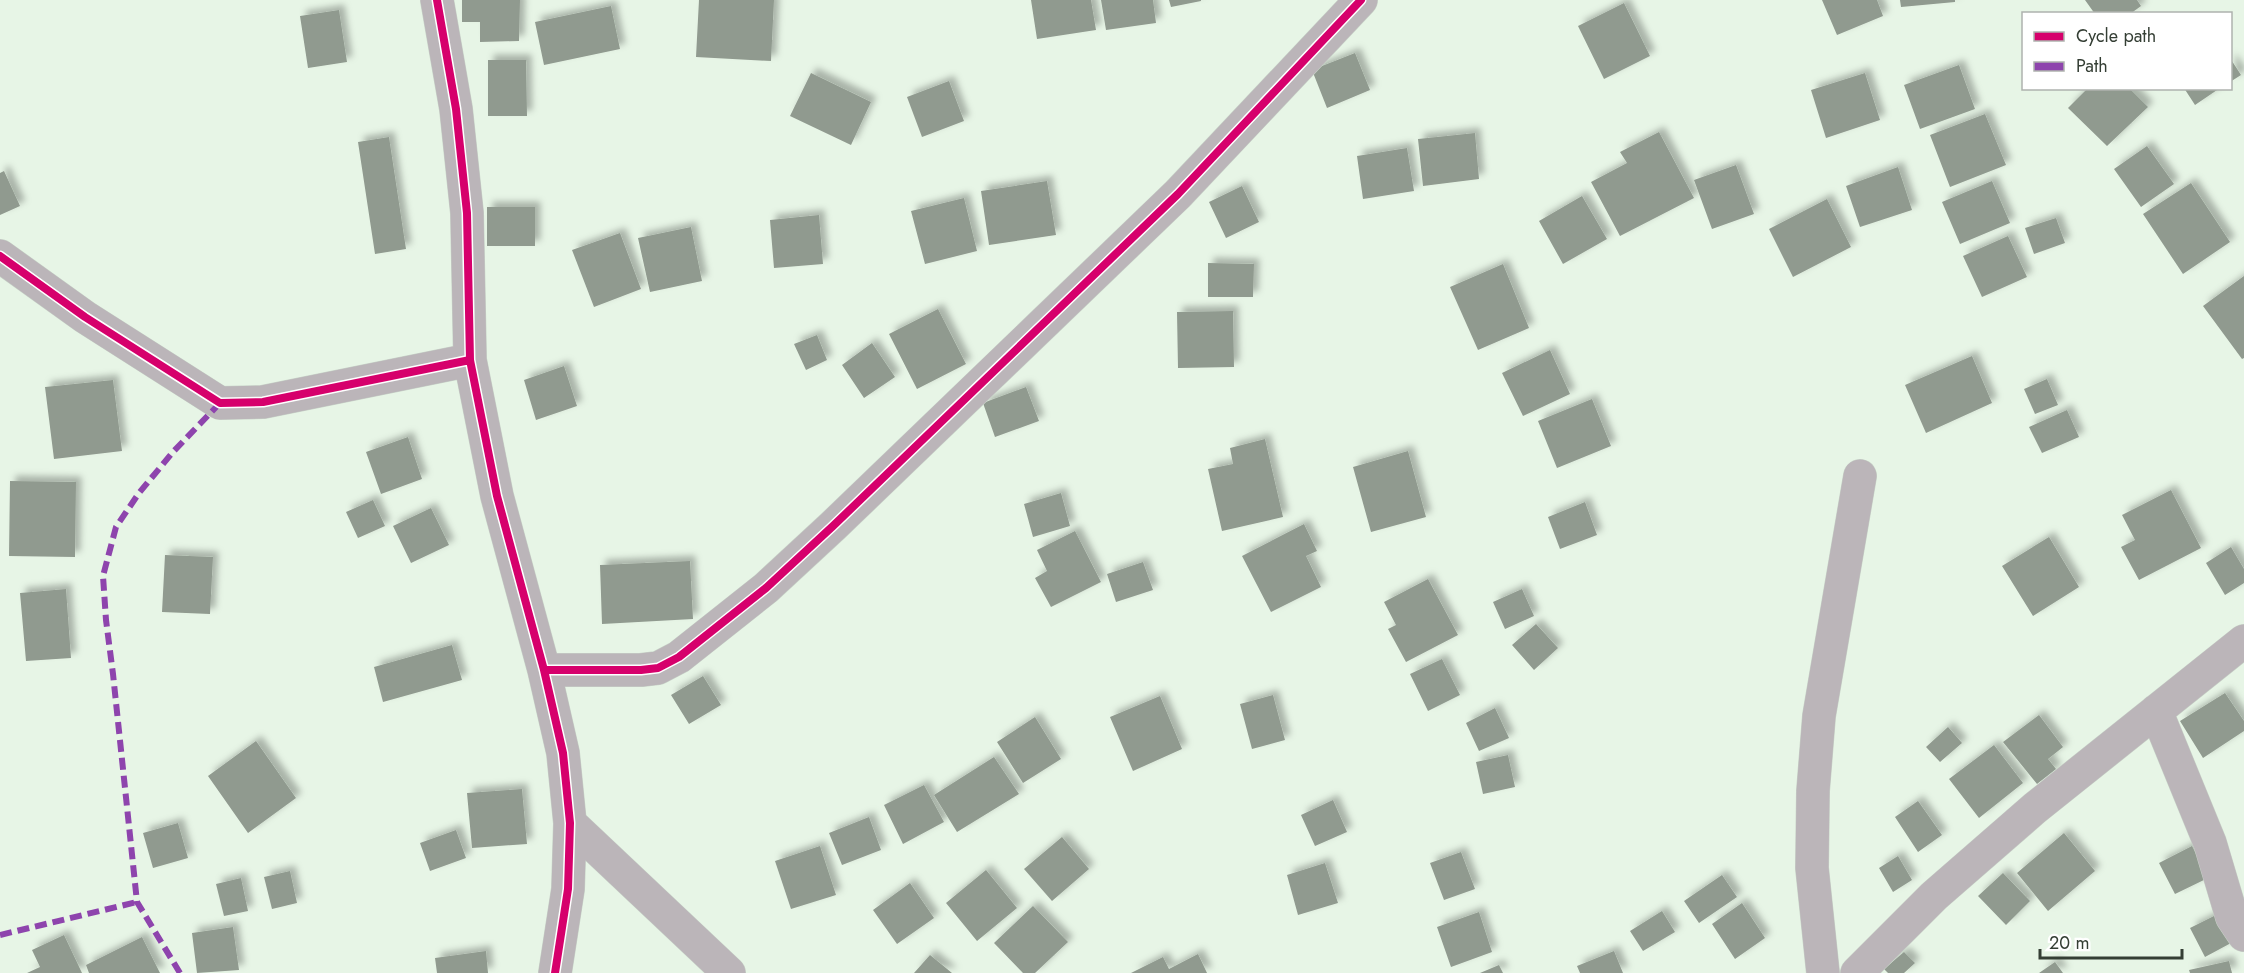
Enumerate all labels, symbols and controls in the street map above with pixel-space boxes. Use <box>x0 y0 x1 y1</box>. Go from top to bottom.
legend <box>2022 12 2232 90</box>
text: Cycle path <box>2076 23 2156 49</box>
text: Path <box>2076 53 2108 79</box>
scale bar <box>2040 922 2182 960</box>
text: 20 m <box>2049 930 2089 956</box>

